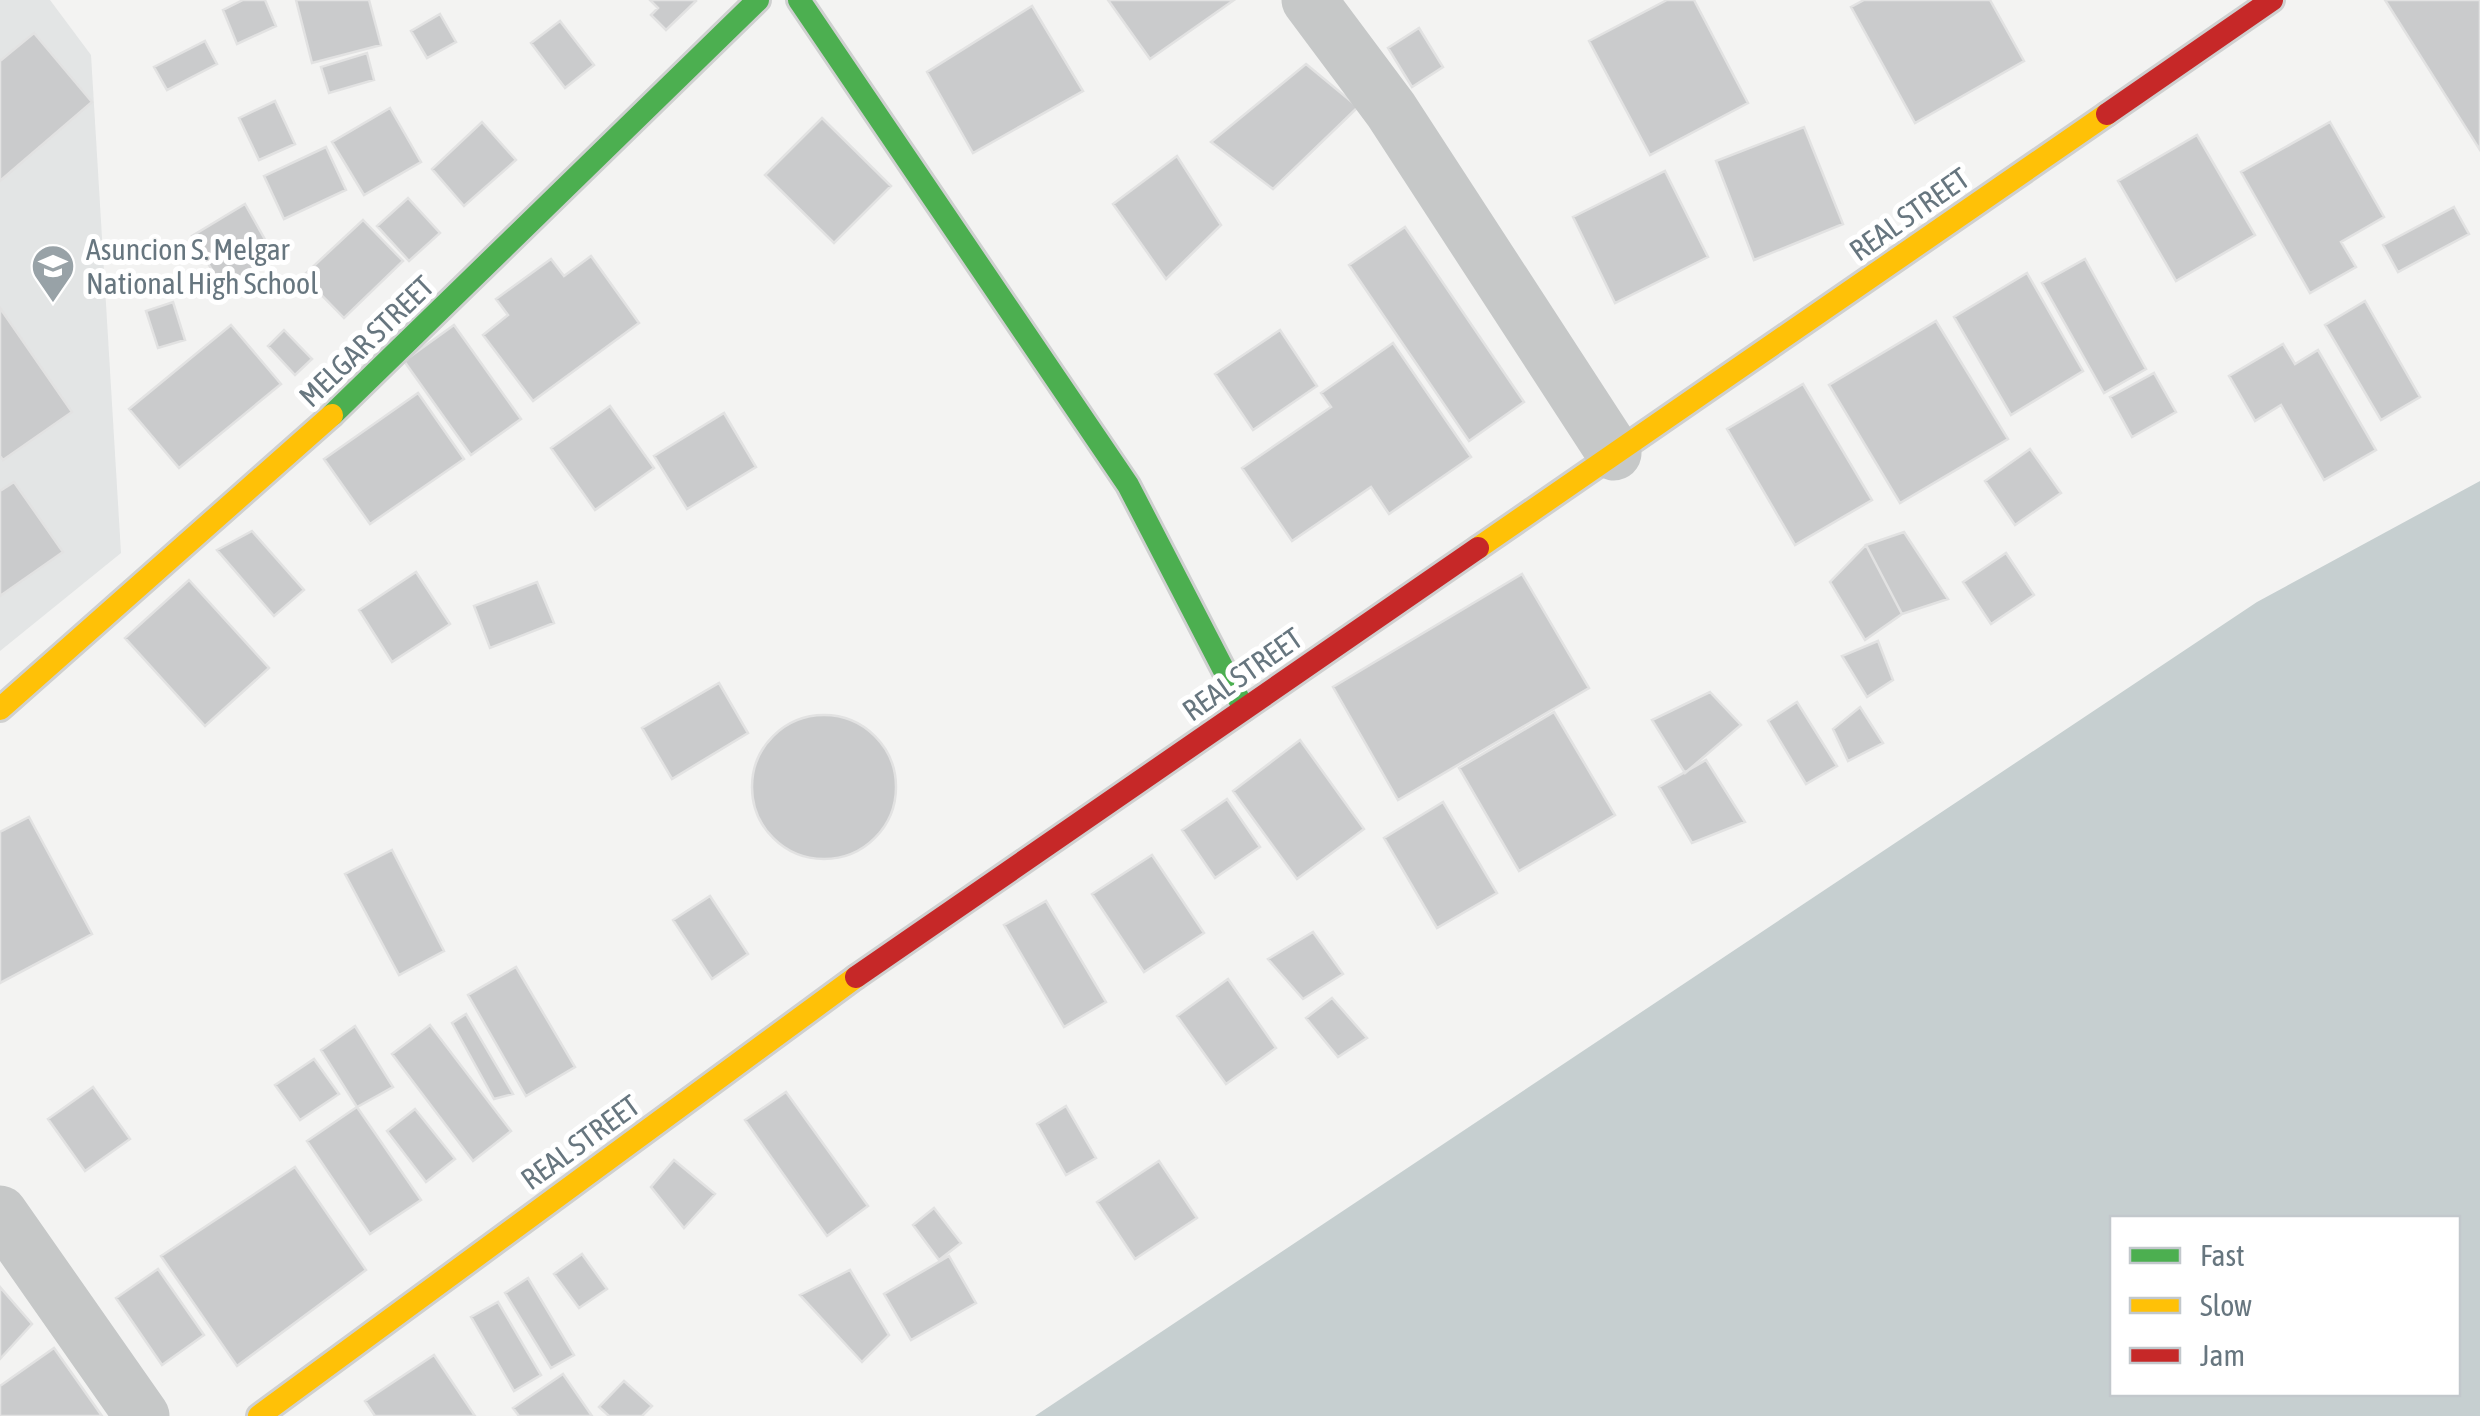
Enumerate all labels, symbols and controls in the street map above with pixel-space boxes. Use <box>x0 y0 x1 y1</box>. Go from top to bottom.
street label: REAL STREET <box>1843 161 1975 267</box>
place label: Asuncion S. Melgar National High School <box>86 232 318 300</box>
school or university icon: Asuncion S. Melgar National High School <box>30 243 76 304</box>
street label: MELGAR STREET <box>292 269 440 413</box>
street label: REAL STREET <box>1176 621 1308 727</box>
street label: REAL STREET <box>514 1088 646 1196</box>
legend <box>2110 1216 2460 1396</box>
text: Fast <box>2200 1238 2245 1272</box>
text: Slow <box>2200 1288 2252 1322</box>
text: Jam <box>2200 1338 2245 1372</box>

